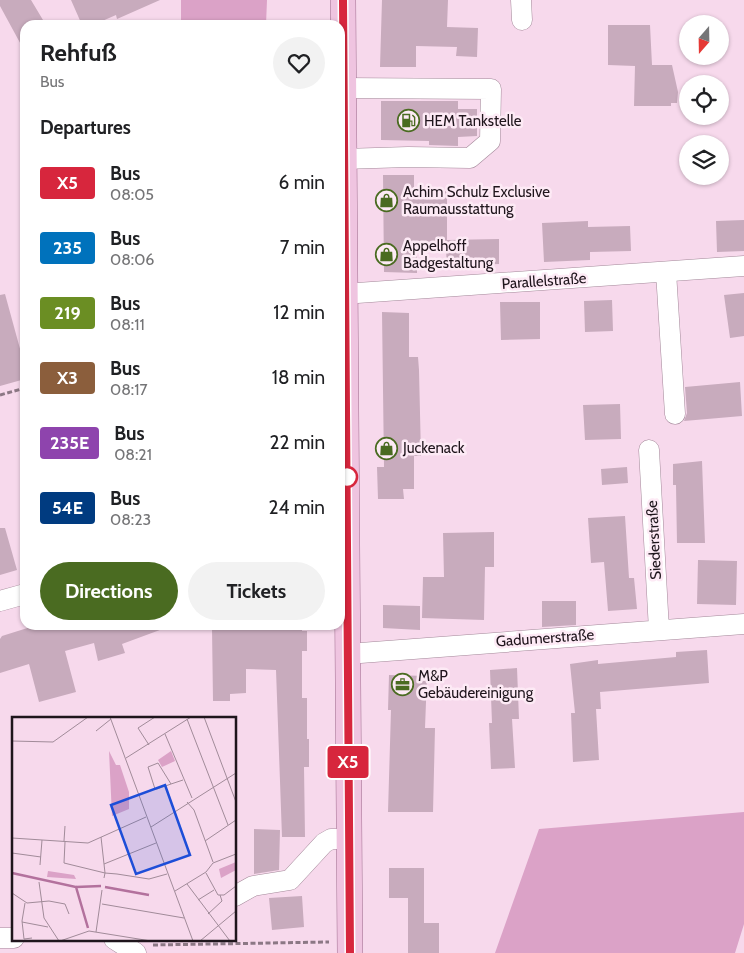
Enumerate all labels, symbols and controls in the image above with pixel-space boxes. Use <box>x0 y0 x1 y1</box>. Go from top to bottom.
north arrow <box>679 15 729 65</box>
map controls <box>679 15 729 185</box>
button: heart <box>273 37 325 89</box>
text: Rehfuß <box>40 38 117 67</box>
text: Bus <box>40 72 64 91</box>
button: locate <box>679 75 729 125</box>
fuel station icon: HEM Tankstelle <box>396 109 420 133</box>
place label: HEM Tankstelle <box>424 112 522 130</box>
text: Departures <box>40 116 131 139</box>
button: layers <box>679 135 729 185</box>
text: Bus <box>110 162 140 185</box>
text: 6 min <box>279 171 325 194</box>
text: X5 <box>57 172 78 194</box>
place label: Achim Schulz Exclusive Raumausstattung <box>403 183 550 218</box>
text: 08:05 <box>110 185 154 204</box>
shop icon: Achim Schulz Exclusive Raumausstattung <box>375 189 399 213</box>
text: Bus <box>110 227 140 250</box>
text: 7 min <box>280 236 325 259</box>
text: 235 <box>53 237 82 259</box>
place label: Appelhoff Badgestaltung <box>403 237 494 272</box>
shop icon: Appelhoff Badgestaltung <box>375 243 399 267</box>
text: 08:06 <box>110 250 154 269</box>
street label: Parallelstraße <box>501 269 587 293</box>
text: Bus <box>110 292 140 315</box>
text: 12 min <box>273 301 325 324</box>
text: 219 <box>54 302 81 324</box>
text: 08:11 <box>110 315 145 334</box>
text: Bus <box>110 357 140 380</box>
text: 18 min <box>272 366 325 389</box>
text: X3 <box>57 367 78 389</box>
text: 08:17 <box>110 380 147 399</box>
text: Bus <box>114 422 144 445</box>
text: 22 min <box>270 431 325 454</box>
text: 235E <box>50 432 89 454</box>
shop icon: Juckenack <box>375 436 399 460</box>
place label: Juckenack <box>402 439 465 457</box>
text: 08:21 <box>114 445 152 464</box>
unlabelled marker <box>336 466 358 488</box>
text: Bus <box>110 487 140 510</box>
text: 24 min <box>268 496 325 519</box>
text: 54E <box>52 497 83 519</box>
street label: Siederstraße <box>643 499 665 580</box>
text: 08:23 <box>110 510 151 529</box>
button: Directions <box>40 562 178 620</box>
button: Tickets <box>188 562 325 620</box>
street label: Gadumerstraße <box>495 626 595 650</box>
place label: M&P Gebäudereinigung <box>418 667 534 702</box>
office icon: M&P Gebäudereinigung <box>390 673 414 697</box>
inset map <box>12 717 236 940</box>
line badge: X5 <box>326 746 370 778</box>
text: X5 <box>338 751 358 773</box>

